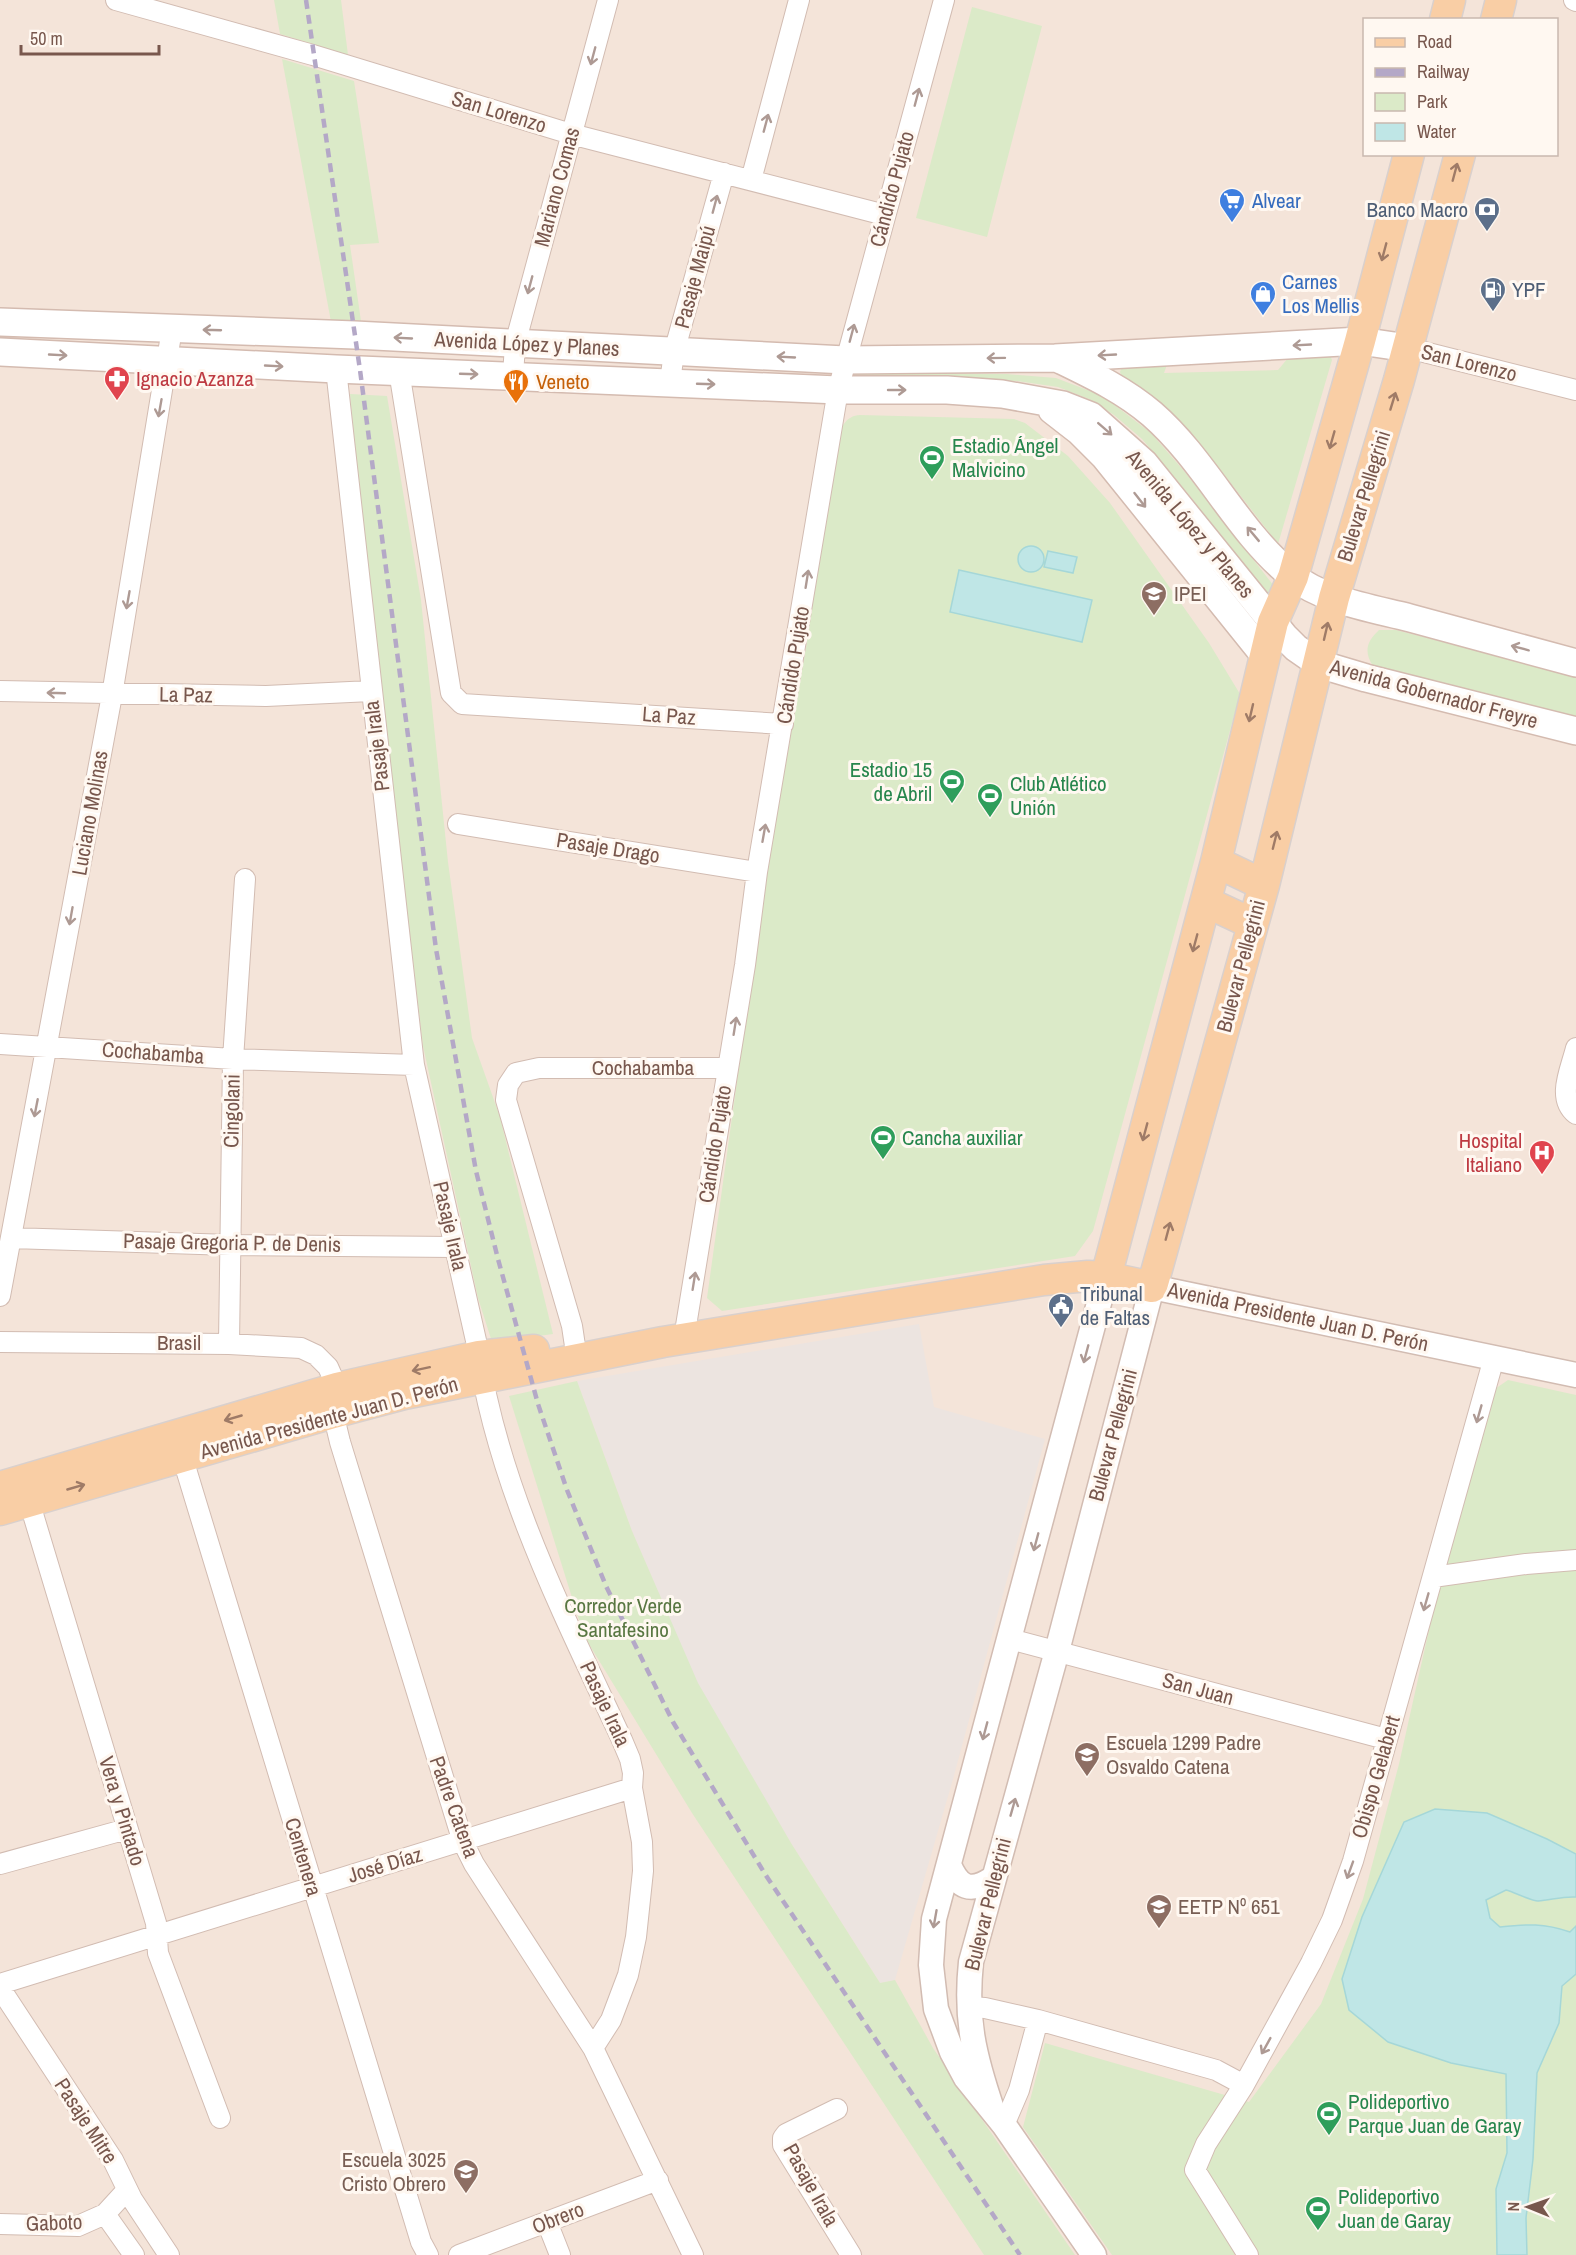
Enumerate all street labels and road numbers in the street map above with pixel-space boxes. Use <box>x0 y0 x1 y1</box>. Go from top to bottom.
street label: San Lorenzo <box>448 83 550 140</box>
street label: Mariano Comas <box>527 124 586 250</box>
street label: Cándido Pujato <box>862 128 921 250</box>
street label: Pasaje Maipú <box>667 222 722 331</box>
street label: Avenida López y Planes <box>433 324 620 363</box>
street label: San Lorenzo <box>1418 337 1520 388</box>
street label: Bulevar Pellegrini <box>1330 427 1397 565</box>
street label: Avenida López y Planes <box>1119 443 1261 604</box>
street label: Cándido Pujato <box>769 604 816 726</box>
street label: Avenida Gobernador Freyre <box>1326 652 1541 735</box>
street label: La Paz <box>159 680 213 709</box>
street label: Pasaje Irala <box>357 699 396 793</box>
street label: La Paz <box>641 699 697 732</box>
street label: Luciano Molinas <box>64 748 115 878</box>
street label: Pasaje Drago <box>554 825 662 870</box>
street label: Bulevar Pellegrini <box>1209 896 1272 1035</box>
street label: Cochabamba <box>101 1034 206 1071</box>
street label: Cochabamba <box>592 1053 695 1082</box>
street label: Cingolani <box>216 1074 247 1148</box>
street label: Cándido Pujato <box>691 1083 738 1205</box>
street label: Pasaje Irala <box>426 1178 475 1274</box>
street label: Pasaje Gregoria P. de Denis <box>123 1226 341 1259</box>
street label: Avenida Presidente Juan D. Perón <box>1164 1274 1431 1358</box>
street label: Brasil <box>157 1328 201 1357</box>
street label: Bulevar Pellegrini <box>1081 1365 1144 1504</box>
street label: Avenida Presidente Juan D. Perón <box>196 1369 461 1466</box>
street label: Pasaje Irala <box>573 1656 638 1752</box>
street label: San Juan <box>1159 1665 1237 1712</box>
street label: Obispo Gelabert <box>1344 1712 1407 1842</box>
street label: Padre Catena <box>423 1752 486 1862</box>
street label: Vera y Pintado <box>92 1753 153 1869</box>
street label: Centenera <box>278 1814 329 1900</box>
street label: Bulevar Pellegrini <box>957 1834 1018 1973</box>
street label: José Díaz <box>344 1839 426 1890</box>
street label: Pasaje Mitre <box>48 2072 125 2169</box>
street label: Pasaje Irala <box>777 2138 846 2232</box>
street label: Obrero <box>528 2194 588 2241</box>
street label: Gaboto <box>25 2207 83 2238</box>

